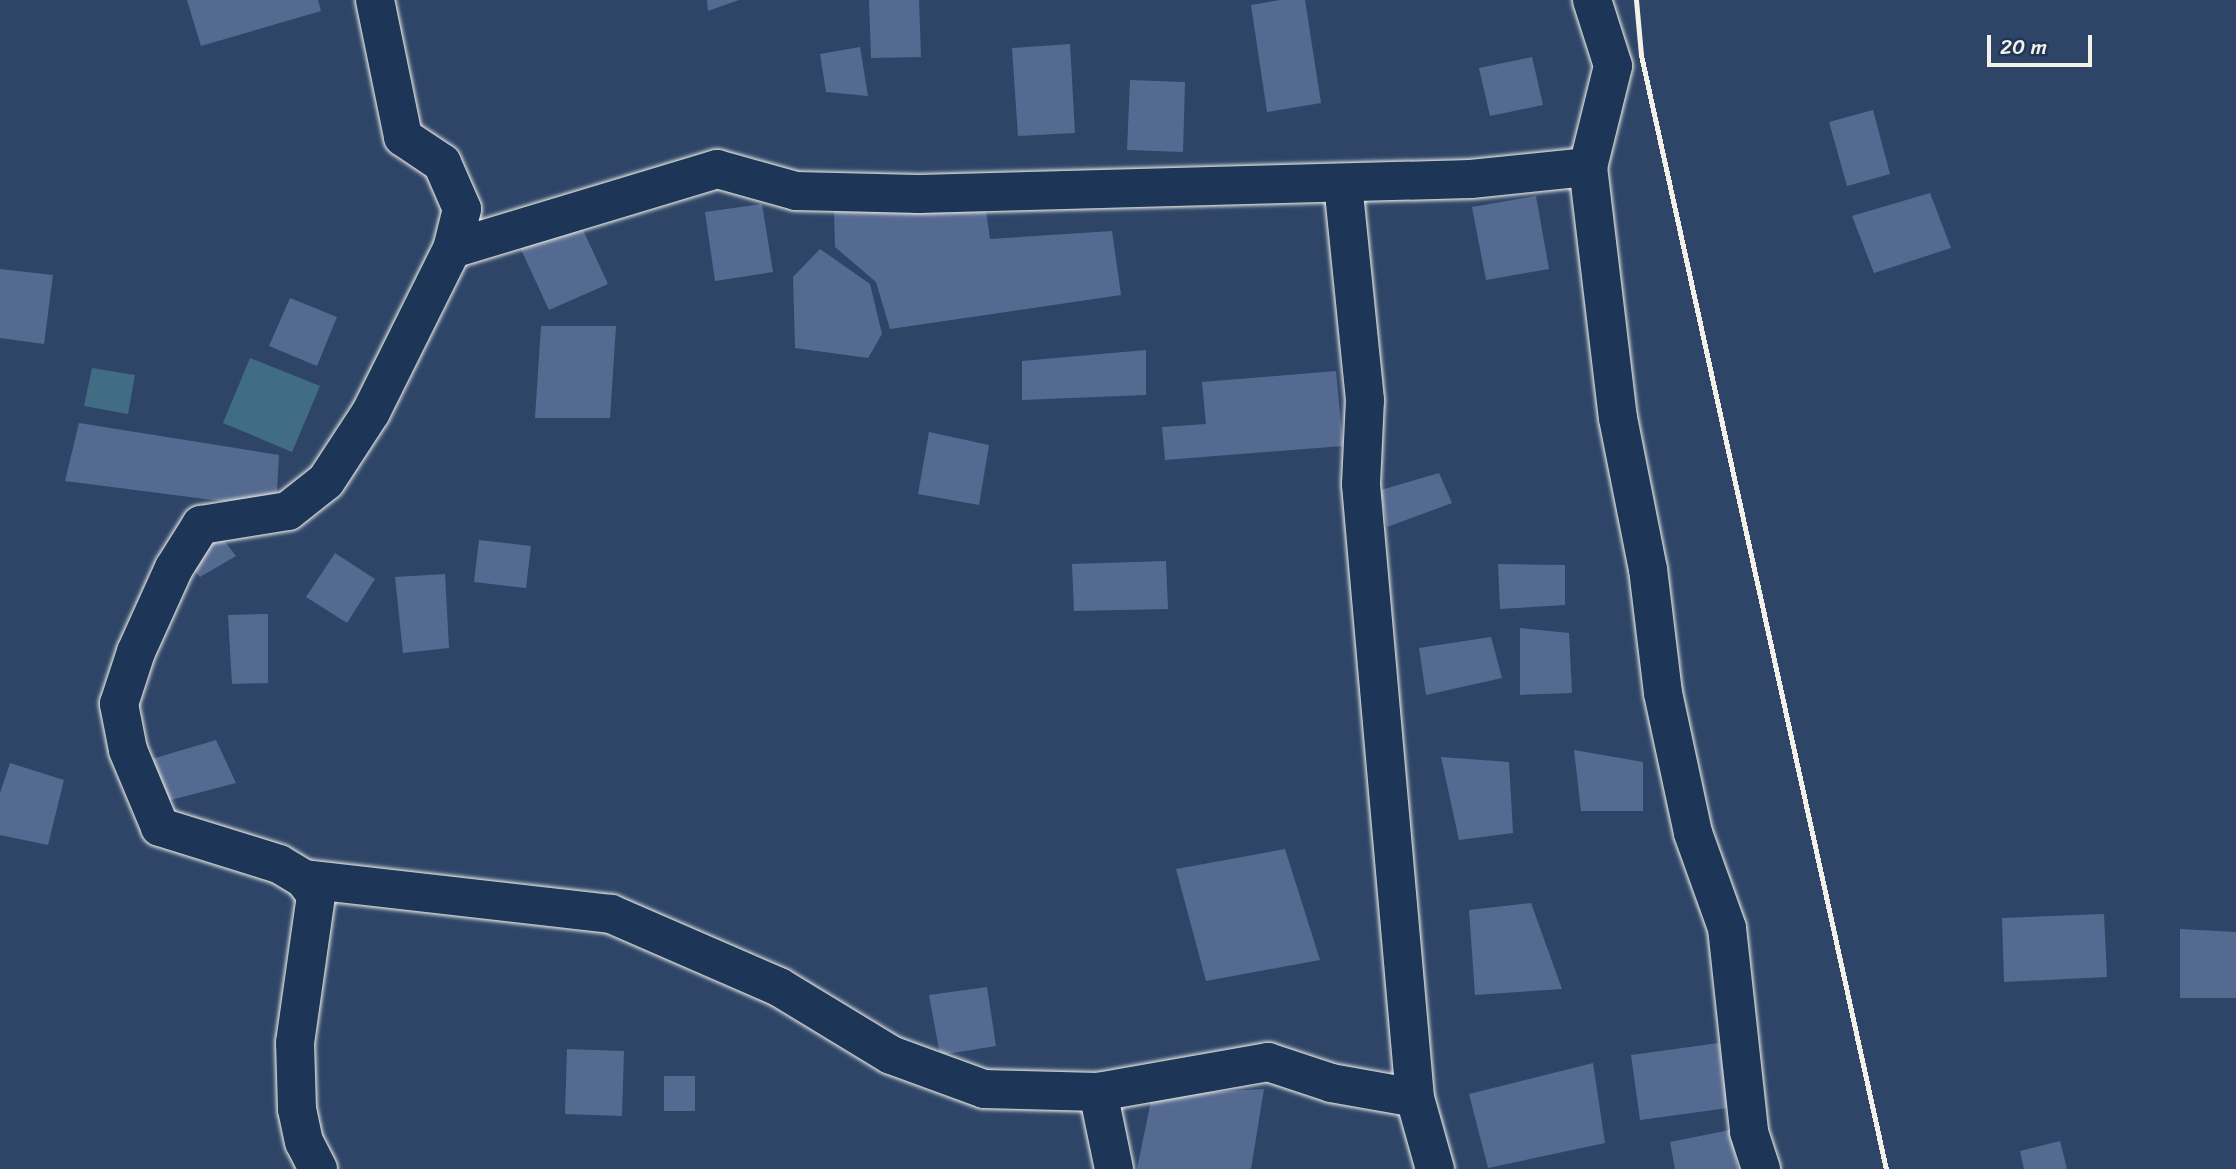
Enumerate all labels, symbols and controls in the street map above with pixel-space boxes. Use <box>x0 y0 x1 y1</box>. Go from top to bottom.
scale bar <box>1991 21 2096 65</box>
text: 20 m <box>2000 28 2047 66</box>

